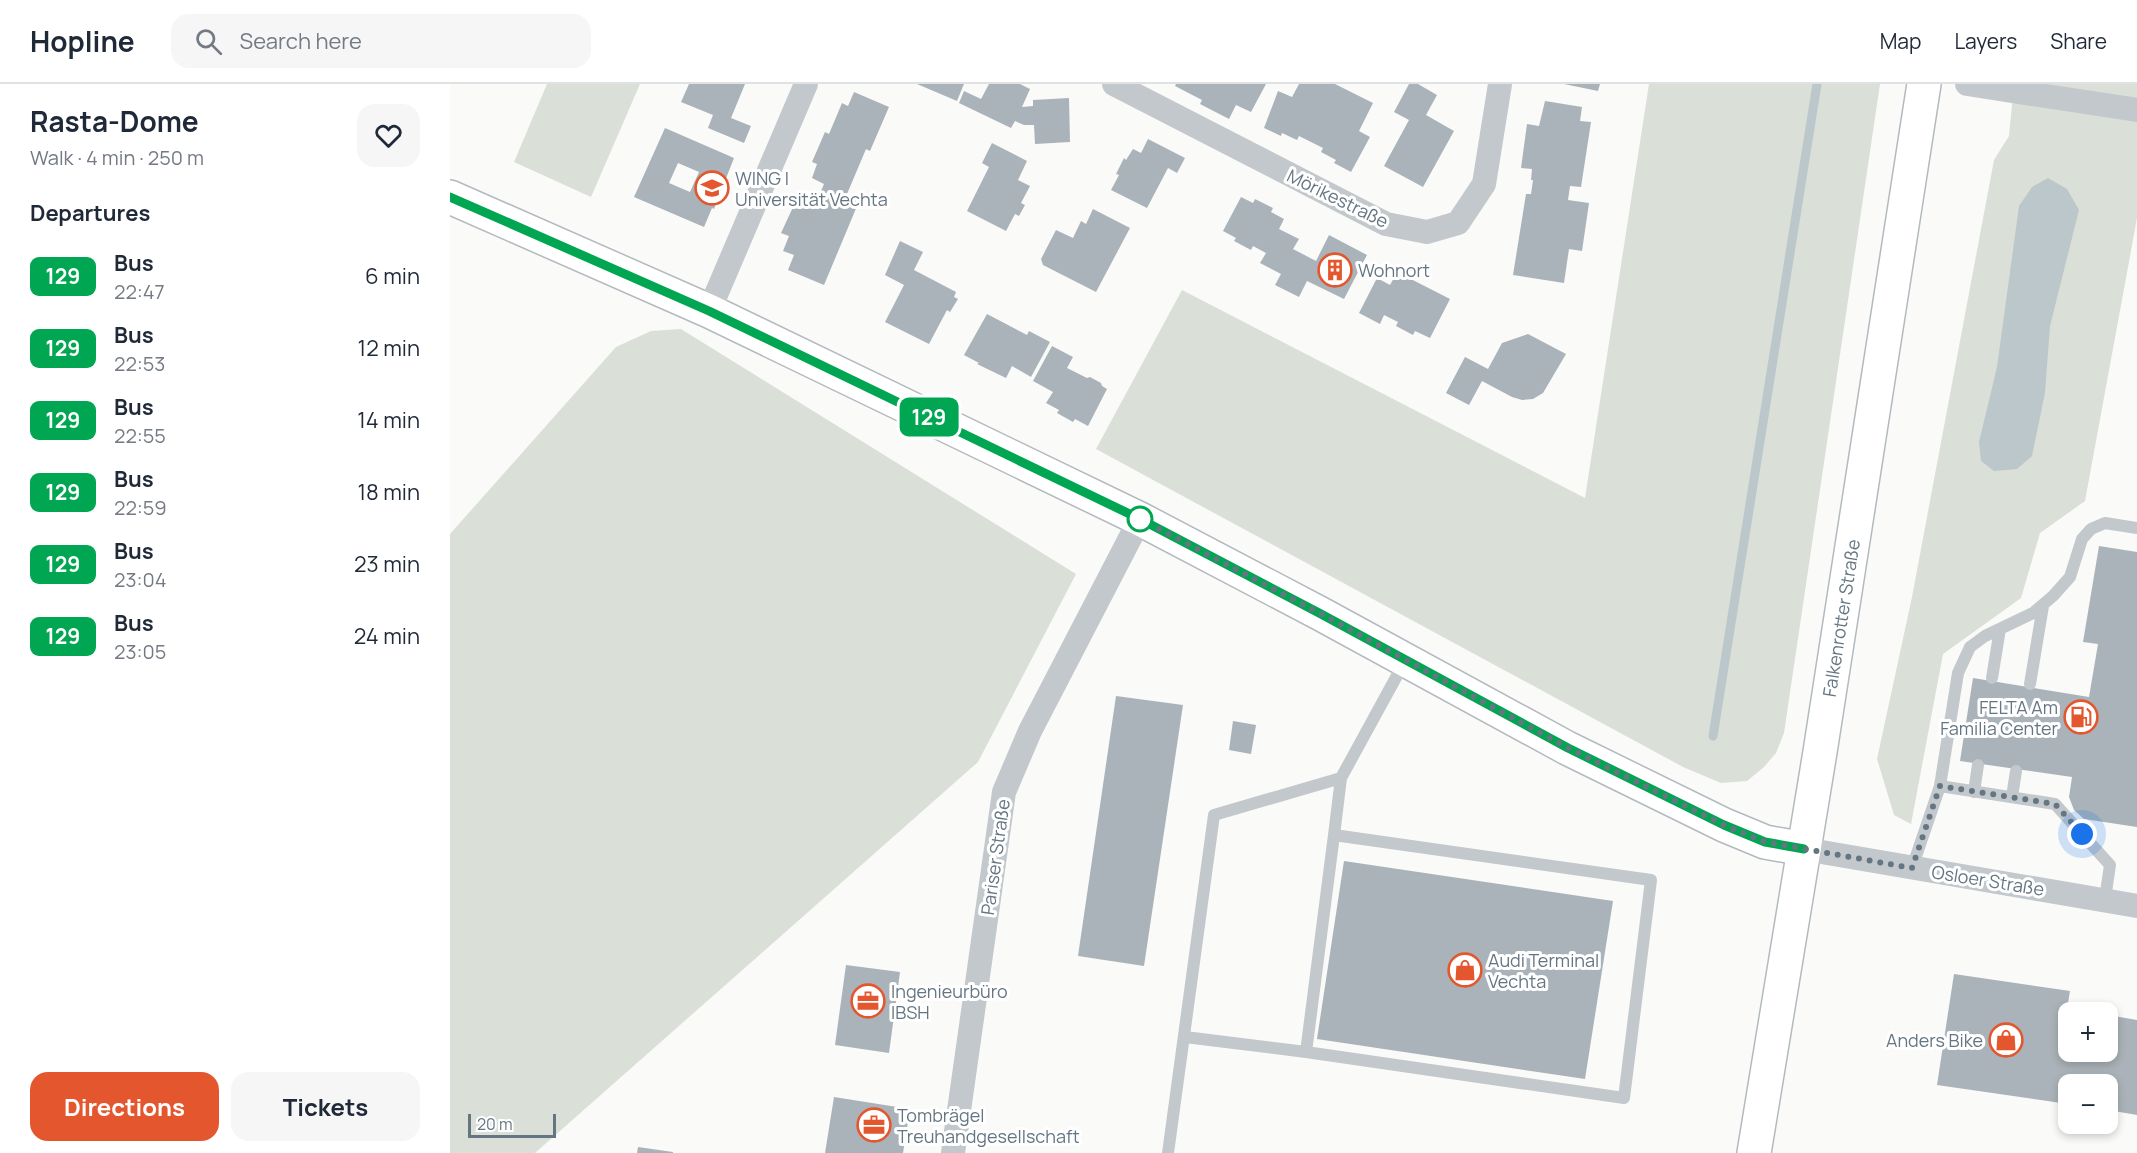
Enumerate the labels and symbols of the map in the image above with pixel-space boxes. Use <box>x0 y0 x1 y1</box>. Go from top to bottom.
street label: Mörikestraße <box>1283 163 1393 233</box>
place label: WING I Universität Vechta <box>735 166 888 211</box>
school or university icon: WING I Universität Vechta <box>694 170 730 206</box>
building icon: Wohnort <box>1317 252 1353 288</box>
place label: Wohnort <box>1358 258 1430 282</box>
line badge: 129 <box>894 398 964 436</box>
unlabelled marker <box>1127 506 1153 532</box>
street label: Falkenrotter Straße <box>1817 537 1865 699</box>
place label: FELTA Am Familia Center <box>1940 695 2059 740</box>
fuel station icon: FELTA Am Familia Center <box>2063 699 2099 735</box>
street label: Pariser Straße <box>975 797 1015 917</box>
your location <box>2067 819 2097 849</box>
street label: Osloer Straße <box>1930 859 2046 901</box>
place label: Audi Terminal Vechta <box>1488 948 1599 993</box>
shop icon: Audi Terminal Vechta <box>1447 952 1483 988</box>
place label: Ingenieurbüro IBSH <box>891 979 1008 1024</box>
office icon: Ingenieurbüro IBSH <box>850 983 886 1019</box>
shop icon: Anders Bike <box>1988 1022 2024 1058</box>
place label: Anders Bike <box>1886 1028 1983 1052</box>
place label: Tombrägel Treuhandgesellschaft <box>897 1103 1080 1148</box>
office icon: Tombrägel Treuhandgesellschaft <box>856 1107 892 1143</box>
scale bar <box>468 1111 556 1138</box>

